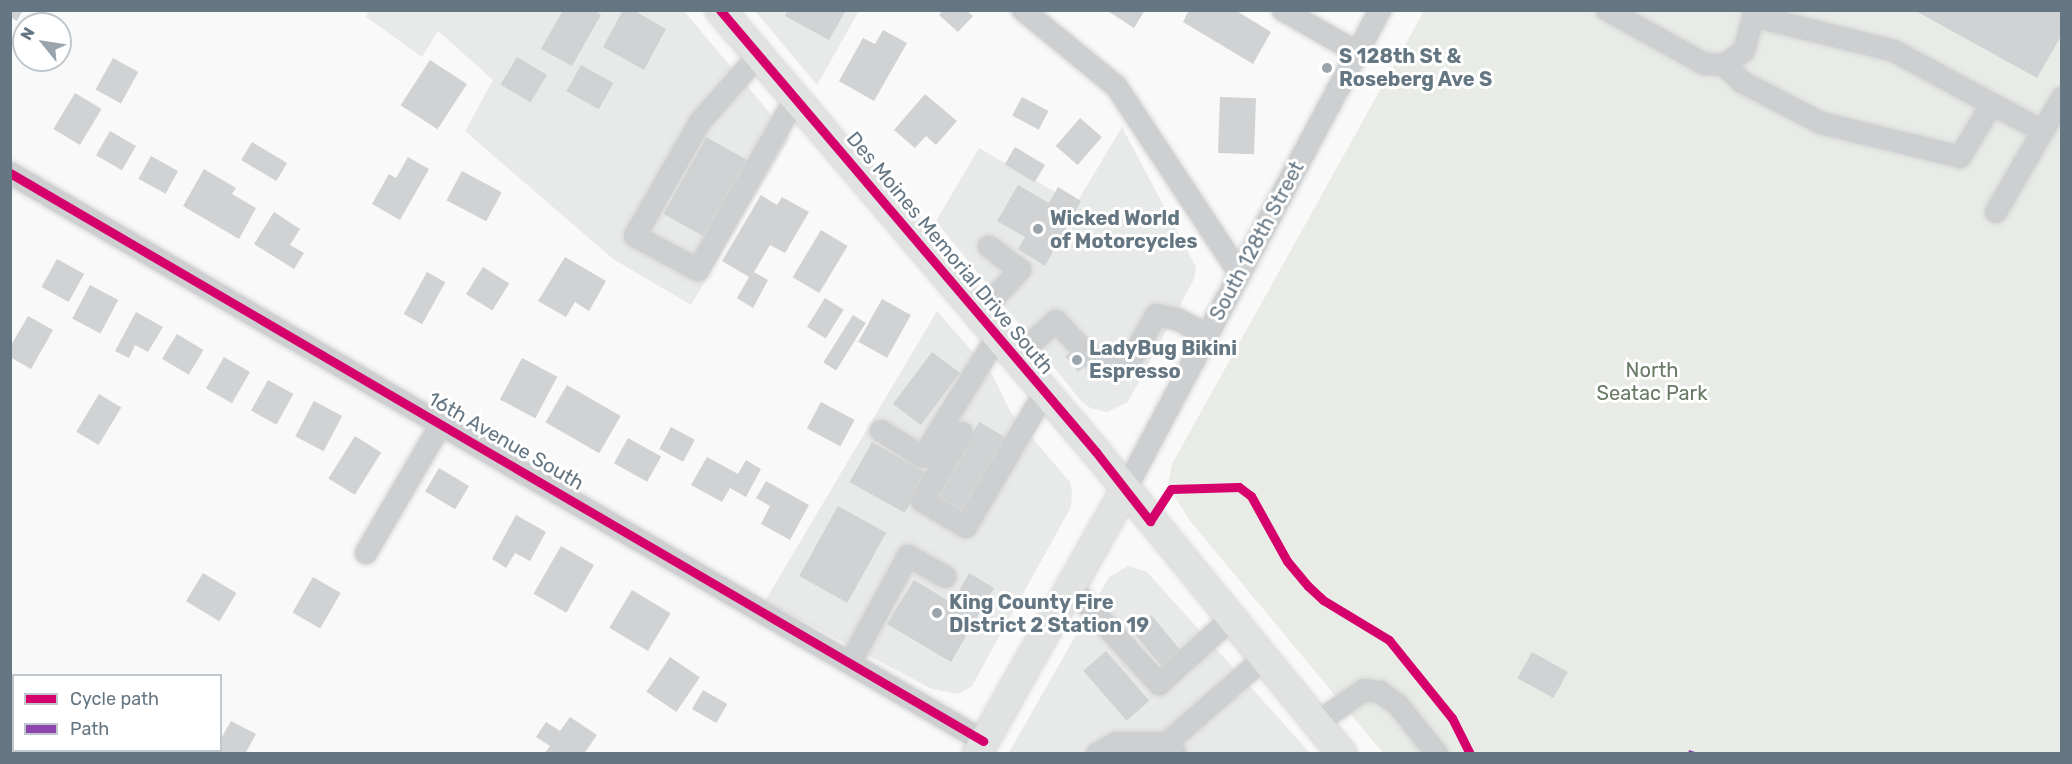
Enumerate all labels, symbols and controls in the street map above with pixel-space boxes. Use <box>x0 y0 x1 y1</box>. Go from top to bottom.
north arrow <box>12 12 72 72</box>
text: N <box>17 24 39 43</box>
place label: S 128th St & Roseberg Ave S <box>1339 45 1493 92</box>
marker: S 128th St & Roseberg Ave S <box>1320 61 1334 75</box>
street label: Des Moines Memorial Drive South <box>841 127 1059 379</box>
street label: South 128th Street <box>1205 157 1309 325</box>
place label: Wicked World of Motorcycles <box>1050 206 1198 253</box>
marker: Wicked World of Motorcycles <box>1031 222 1045 236</box>
place label: LadyBug Bikini Espresso <box>1089 336 1237 383</box>
marker: LadyBug Bikini Espresso <box>1070 353 1084 367</box>
park label: North Seatac Park <box>1597 358 1707 405</box>
street label: 16th Avenue South <box>424 387 588 495</box>
place label: King County Fire DIstrict 2 Station 19 <box>949 590 1149 637</box>
marker: King County Fire DIstrict 2 Station 19 <box>930 606 944 620</box>
legend <box>12 674 222 752</box>
text: Cycle path <box>70 688 159 710</box>
text: Path <box>70 718 109 740</box>

